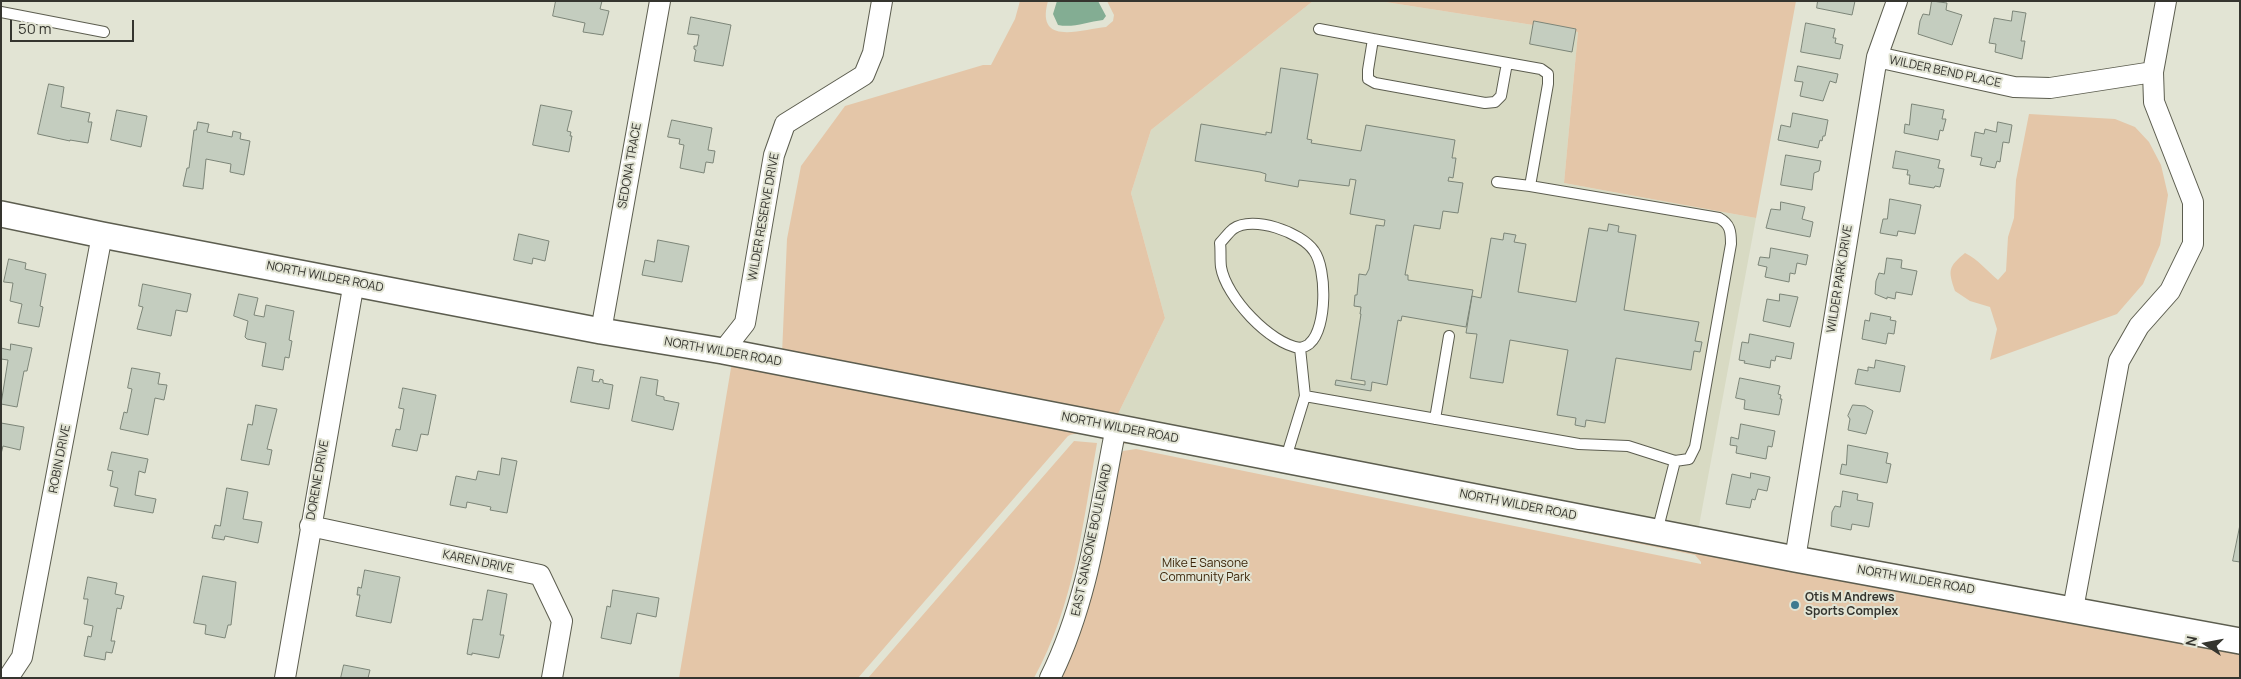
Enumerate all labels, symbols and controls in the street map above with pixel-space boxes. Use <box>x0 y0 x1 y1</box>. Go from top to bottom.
scale bar <box>12 10 136 42</box>
text: 50 m <box>18 18 52 39</box>
street label: WILDER BEND PLACE <box>1888 53 2002 91</box>
street label: SEDONA TRACE <box>615 122 645 210</box>
street label: WILDER RESERVE DRIVE <box>746 152 782 282</box>
street label: WILDER PARK DRIVE <box>1824 224 1856 334</box>
street label: NORTH WILDER ROAD <box>265 259 385 295</box>
street label: NORTH WILDER ROAD <box>663 335 783 369</box>
street label: NORTH WILDER ROAD <box>1060 410 1180 446</box>
street label: ROBIN DRIVE <box>46 424 74 494</box>
street label: DORENE DRIVE <box>304 439 332 521</box>
street label: EAST SANSONE BOULEVARD <box>1069 463 1115 617</box>
street label: NORTH WILDER ROAD <box>1458 487 1578 523</box>
street label: KAREN DRIVE <box>441 547 515 577</box>
park label: Mike E Sansone Community Park <box>1160 557 1250 585</box>
street label: NORTH WILDER ROAD <box>1856 563 1976 597</box>
place label: Otis M Andrews Sports Complex <box>1805 591 1898 619</box>
marker: Otis M Andrews Sports Complex <box>1789 599 1801 611</box>
north arrow <box>2181 619 2231 669</box>
text: N <box>2180 634 2201 648</box>

